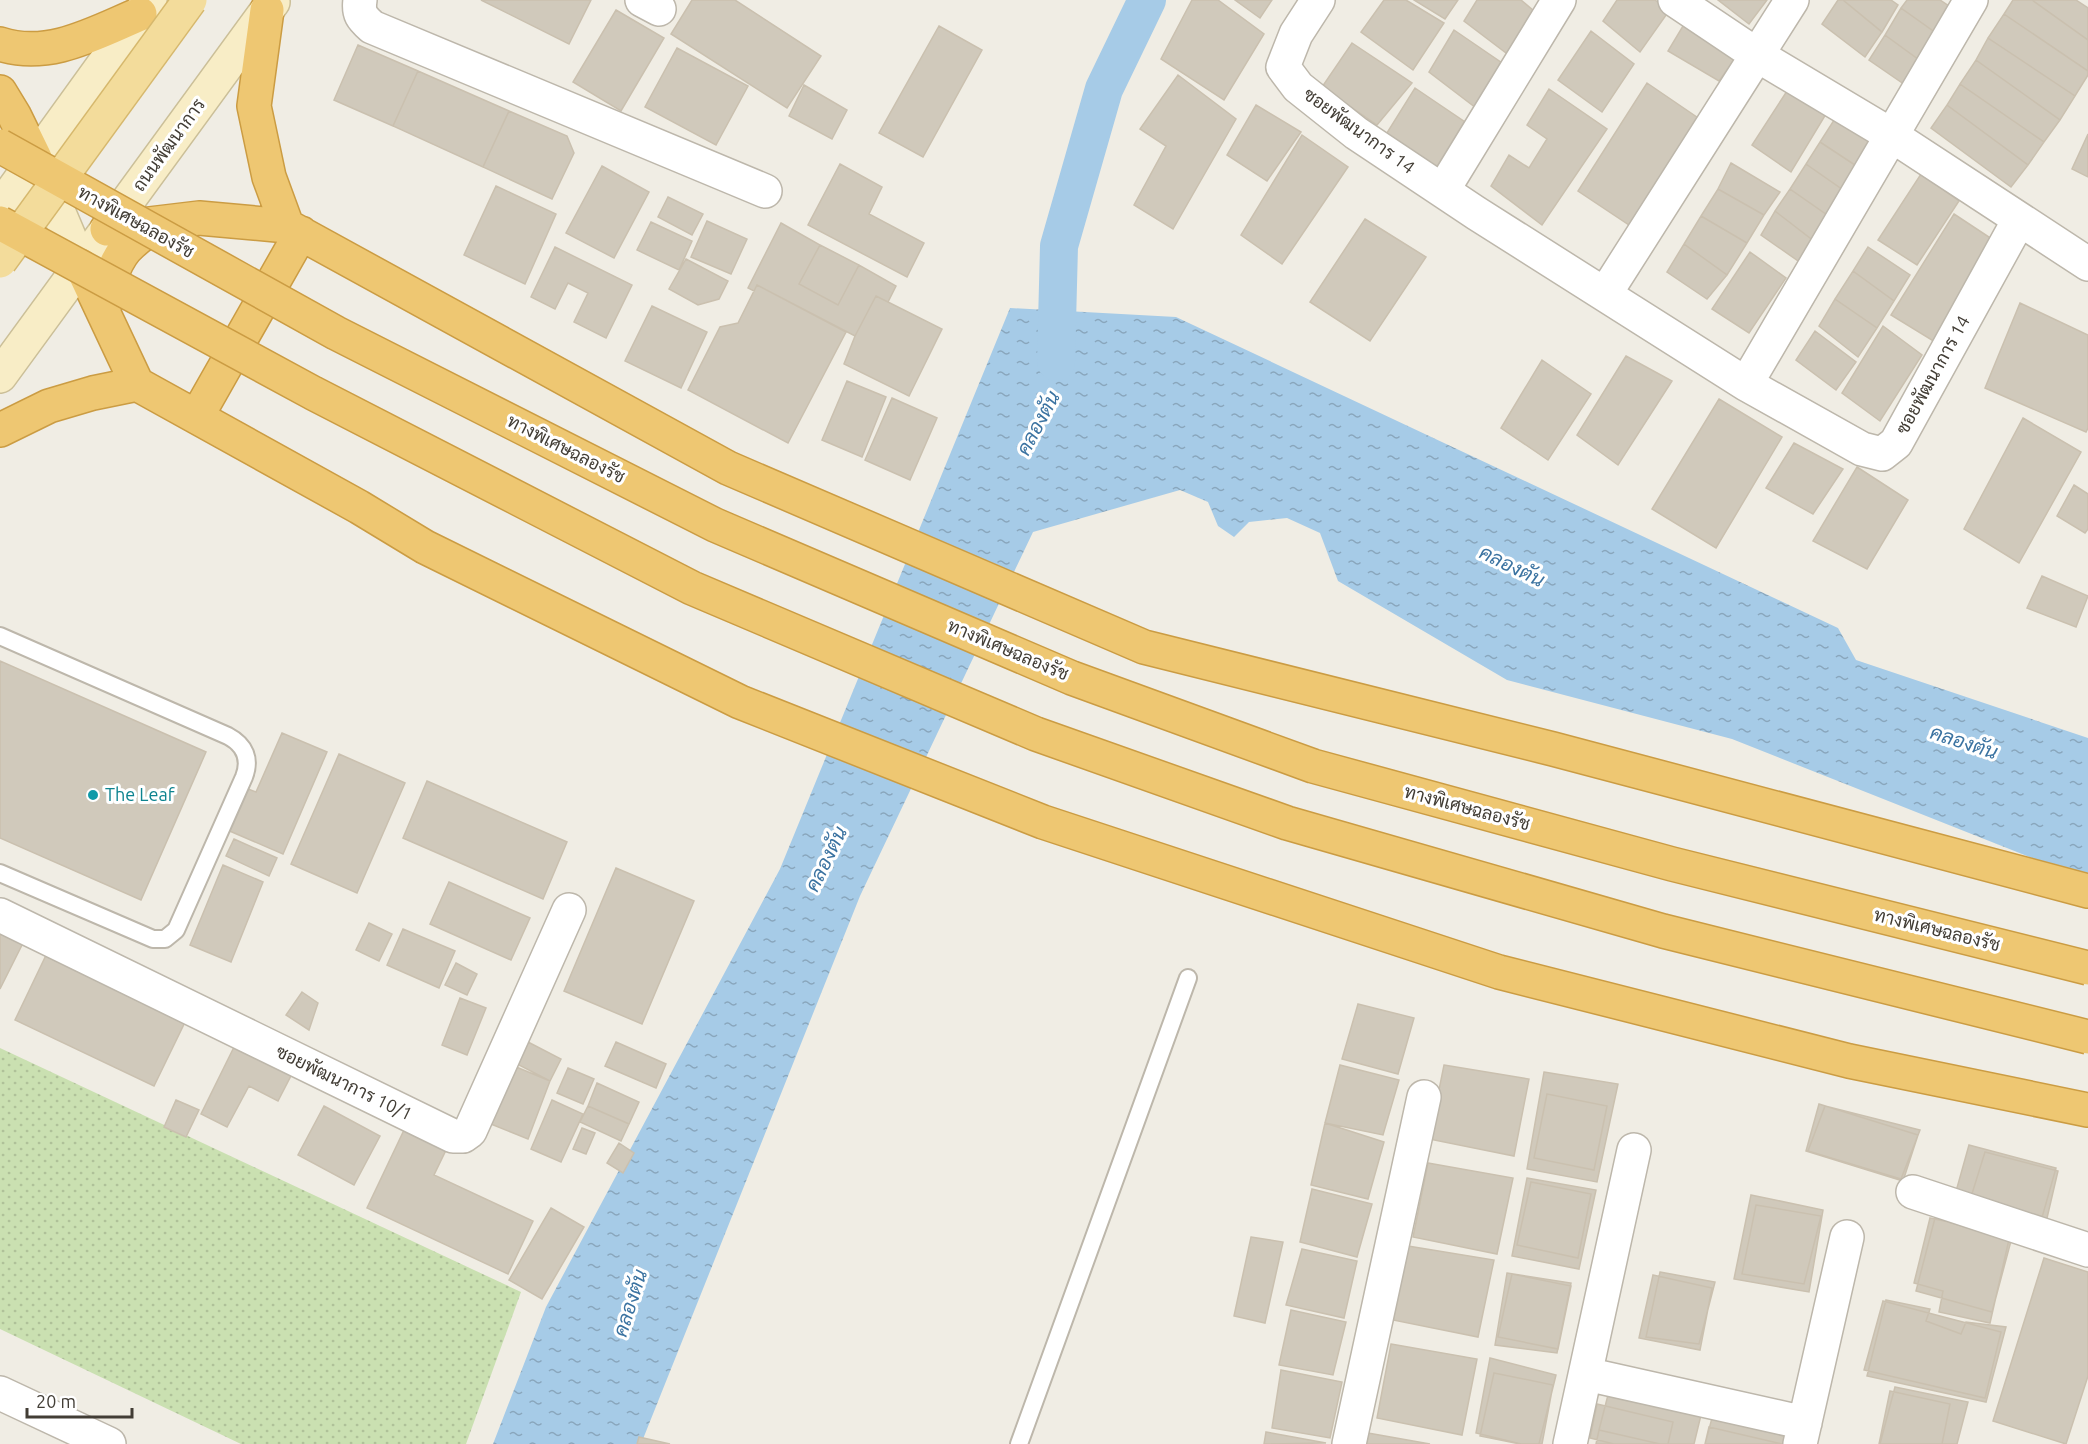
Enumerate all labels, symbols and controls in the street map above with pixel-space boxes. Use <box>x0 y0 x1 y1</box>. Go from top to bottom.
street label: ซอยพัฒนาการ 14 <box>1300 83 1419 177</box>
street label: ถนนพัฒนาการ <box>128 94 209 195</box>
street label: ทางพิเศษฉลองรัช <box>75 181 198 261</box>
street label: ซอยพัฒนาการ 14 <box>1891 312 1973 437</box>
water label: คลองตัน <box>1011 387 1064 459</box>
street label: ทางพิเศษฉลองรัช <box>504 410 629 486</box>
water label: คลองตัน <box>1476 540 1549 591</box>
street label: ทางพิเศษฉลองรัช <box>945 615 1072 684</box>
water label: คลองตัน <box>1928 720 2001 763</box>
street label: ทางพิเศษฉลองรัช <box>1402 781 1532 833</box>
place label: The Leaf <box>105 784 175 804</box>
marker: The Leaf <box>86 788 100 802</box>
water label: คลองตัน <box>800 822 851 895</box>
street label: ทางพิเศษฉลองรัช <box>1872 904 2002 954</box>
street label: ซอยพัฒนาการ 10/1 <box>273 1040 416 1124</box>
water label: คลองตัน <box>608 1266 651 1339</box>
scale bar <box>27 1381 132 1419</box>
text: 20 m <box>36 1391 76 1411</box>

